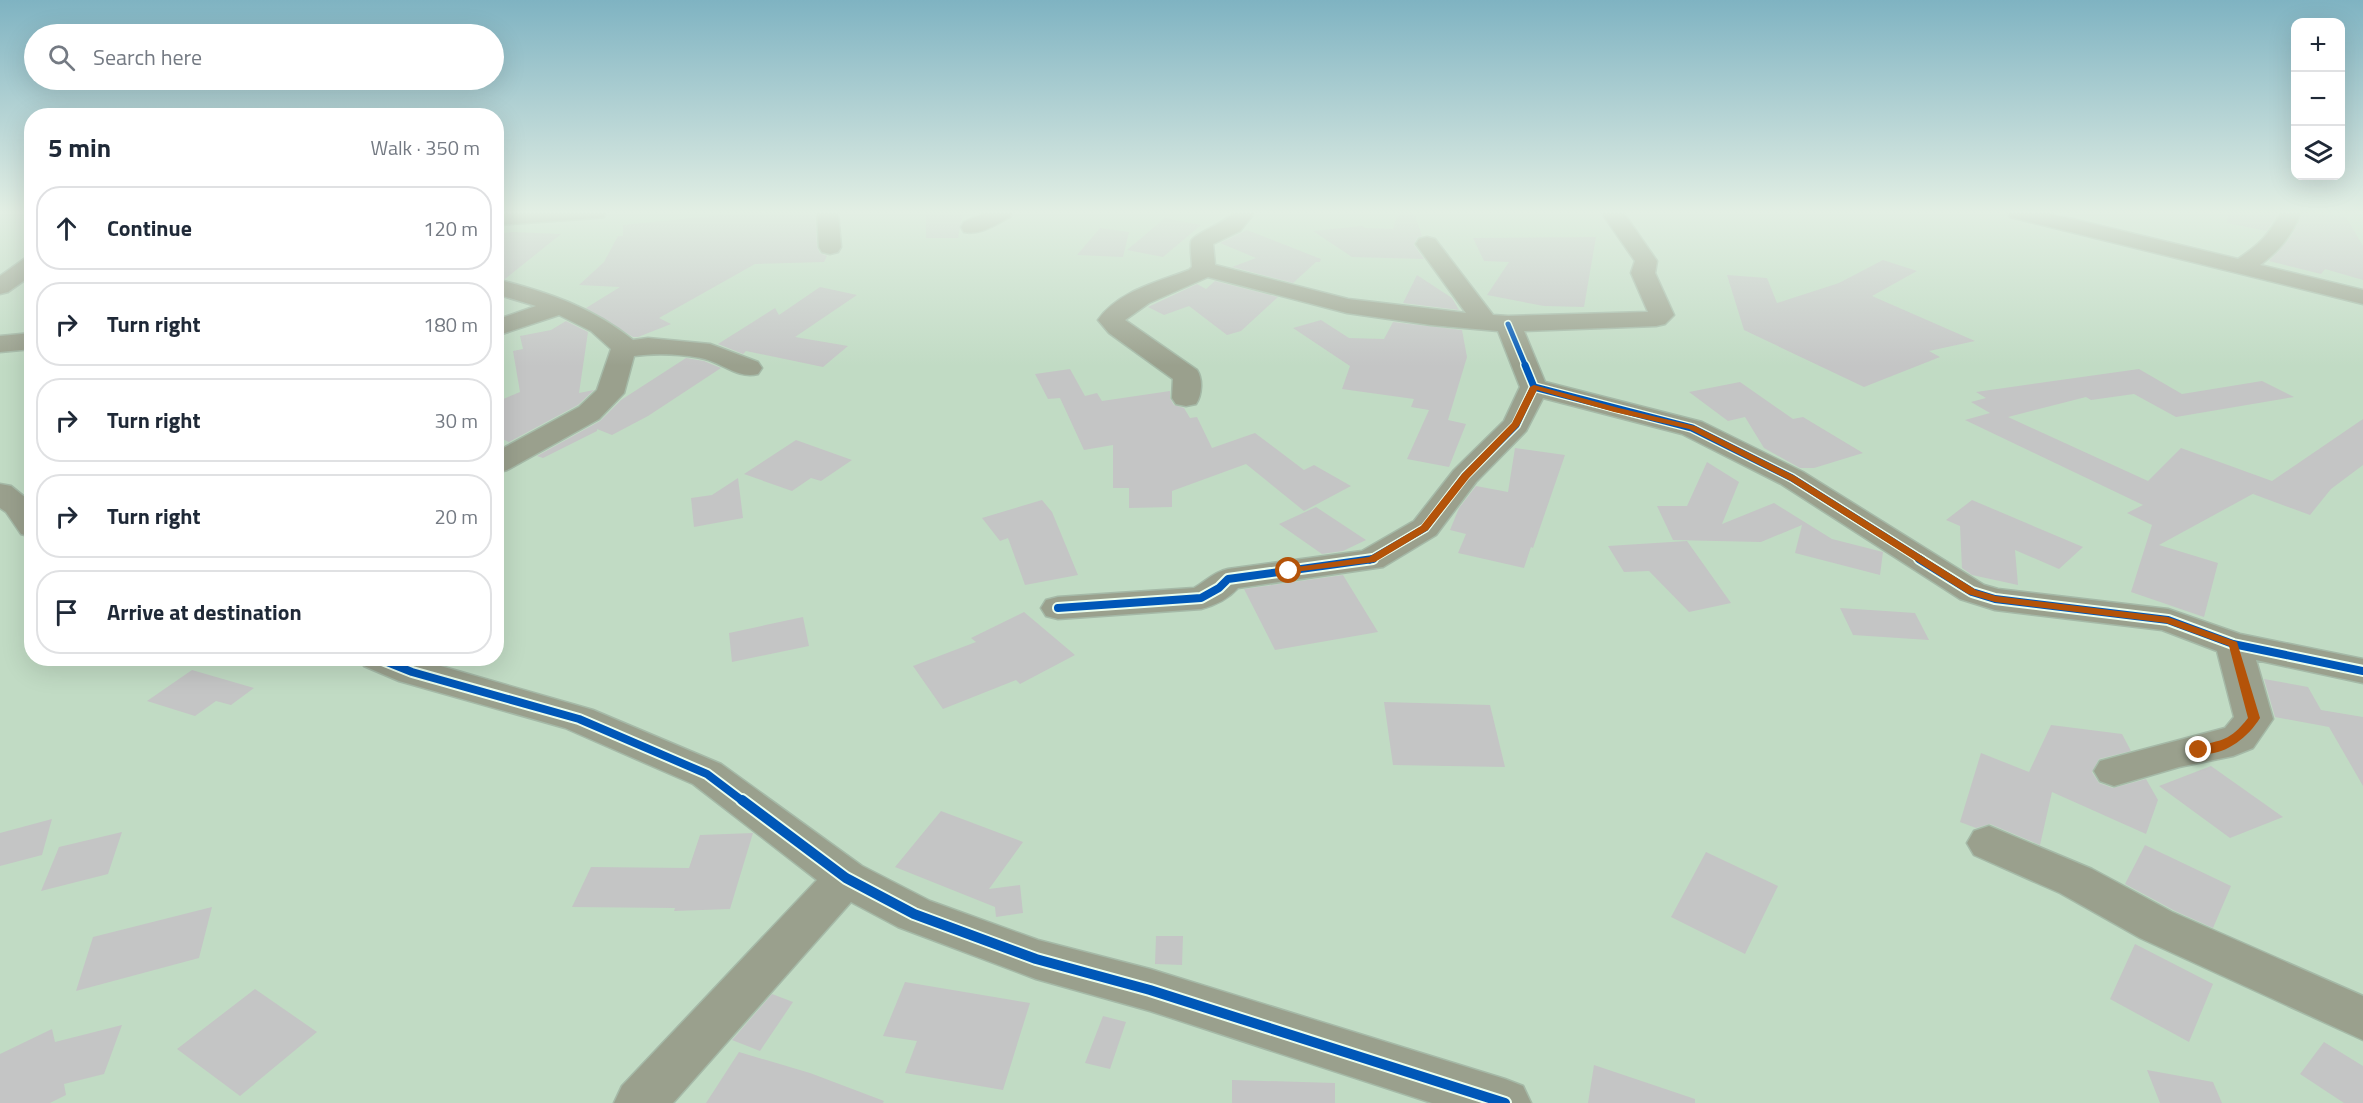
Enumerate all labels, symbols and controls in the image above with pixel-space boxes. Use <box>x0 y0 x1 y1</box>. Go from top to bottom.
map controls <box>2291 18 2345 180</box>
button: + <box>2291 18 2345 72</box>
search box <box>24 24 504 90</box>
text: Search here <box>93 40 202 74</box>
icon: search <box>45 41 78 74</box>
button: − <box>2291 72 2345 126</box>
button: layers <box>2291 126 2345 180</box>
text: 5 min <box>48 128 111 167</box>
text: Walk · 350 m <box>371 132 480 163</box>
text: Continue <box>107 211 192 245</box>
icon: ahead <box>50 212 83 245</box>
text: 120 m <box>423 213 478 244</box>
text: Turn right <box>107 307 201 341</box>
icon: right <box>50 308 83 341</box>
text: 180 m <box>423 309 478 340</box>
text: Turn right <box>107 403 201 437</box>
icon: right <box>50 404 83 437</box>
text: 30 m <box>434 405 478 436</box>
text: Turn right <box>107 499 201 533</box>
icon: right <box>50 500 83 533</box>
text: 20 m <box>434 501 478 532</box>
route start <box>1275 557 1301 583</box>
text: Arrive at destination <box>107 595 302 629</box>
icon: arrive <box>50 596 83 629</box>
route end <box>2185 736 2211 762</box>

